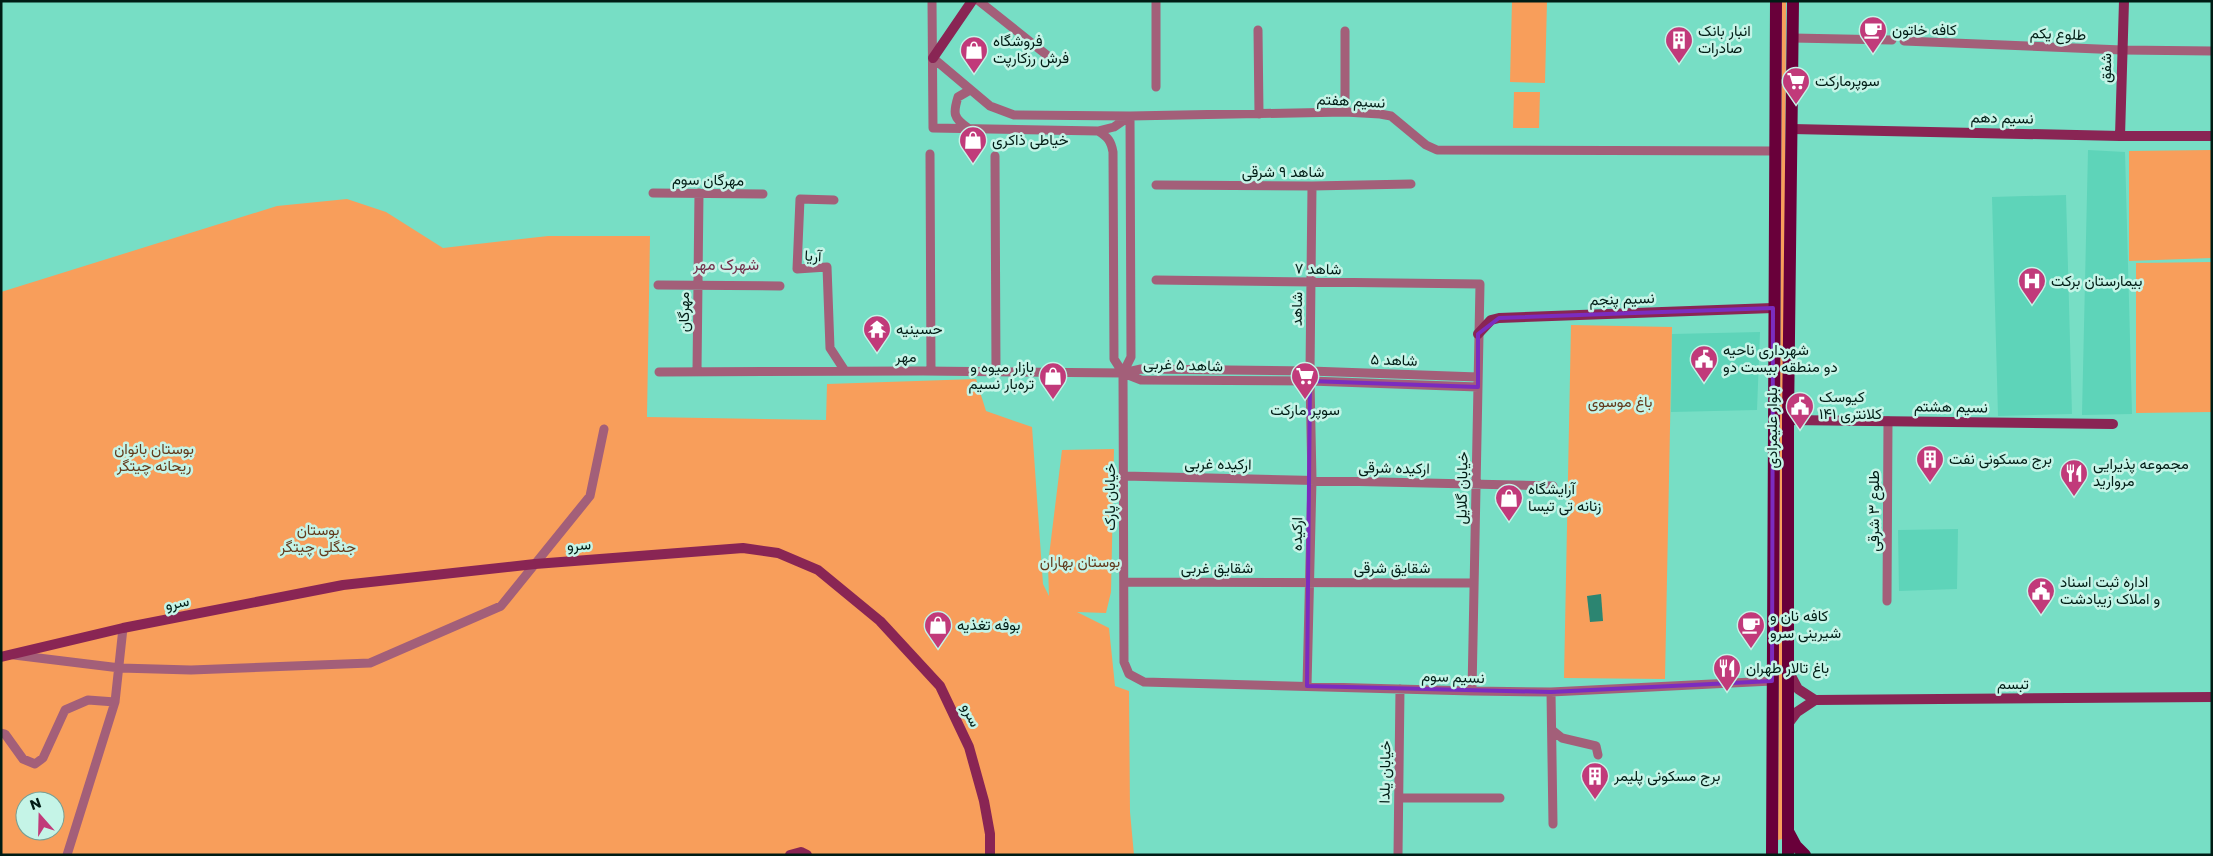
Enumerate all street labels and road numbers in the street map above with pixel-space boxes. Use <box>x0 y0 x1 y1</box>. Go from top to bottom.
street label: طلوع یکم <box>2029 22 2087 46</box>
street label: شفق <box>2095 53 2116 83</box>
street label: نسیم هفتم <box>1316 88 1386 113</box>
street label: نسیم دهم <box>1970 106 2034 129</box>
street label: شاهد ۹ شرقی <box>1242 161 1324 182</box>
street label: مهرگان سوم <box>672 168 744 191</box>
street label: آریا <box>804 245 824 267</box>
street label: شاهد ۷ <box>1294 258 1342 279</box>
street label: نسیم پنجم <box>1589 287 1655 310</box>
street label: مهرگان <box>673 292 694 332</box>
street label: شاهد <box>1286 292 1307 326</box>
street label: مهر <box>894 346 917 367</box>
street label: شاهد ۵ <box>1370 348 1418 371</box>
street label: شاهد ۵ غربی <box>1143 353 1223 376</box>
street label: بلوار علیمرادی <box>1761 387 1782 469</box>
street label: نسیم هشتم <box>1914 395 1988 418</box>
street label: خیابان گلایل <box>1450 451 1473 525</box>
street label: ارکیده غربی <box>1184 452 1252 475</box>
street label: ارکیده شرقی <box>1358 456 1430 479</box>
street label: خیابان پارک <box>1099 463 1120 531</box>
street label: طلوع ۳ شرقی <box>1863 470 1885 552</box>
street label: ارکیده <box>1286 517 1307 551</box>
street label: سرو <box>566 533 592 556</box>
street label: شقایق غربی <box>1181 557 1253 578</box>
street label: شقایق شرقی <box>1354 557 1430 578</box>
street label: سرو <box>163 590 191 615</box>
street label: نسیم سوم <box>1421 665 1485 688</box>
street label: تبسم <box>1997 673 2029 694</box>
street label: سرو <box>957 699 986 730</box>
street label: خیابان یلدا <box>1373 740 1396 804</box>

